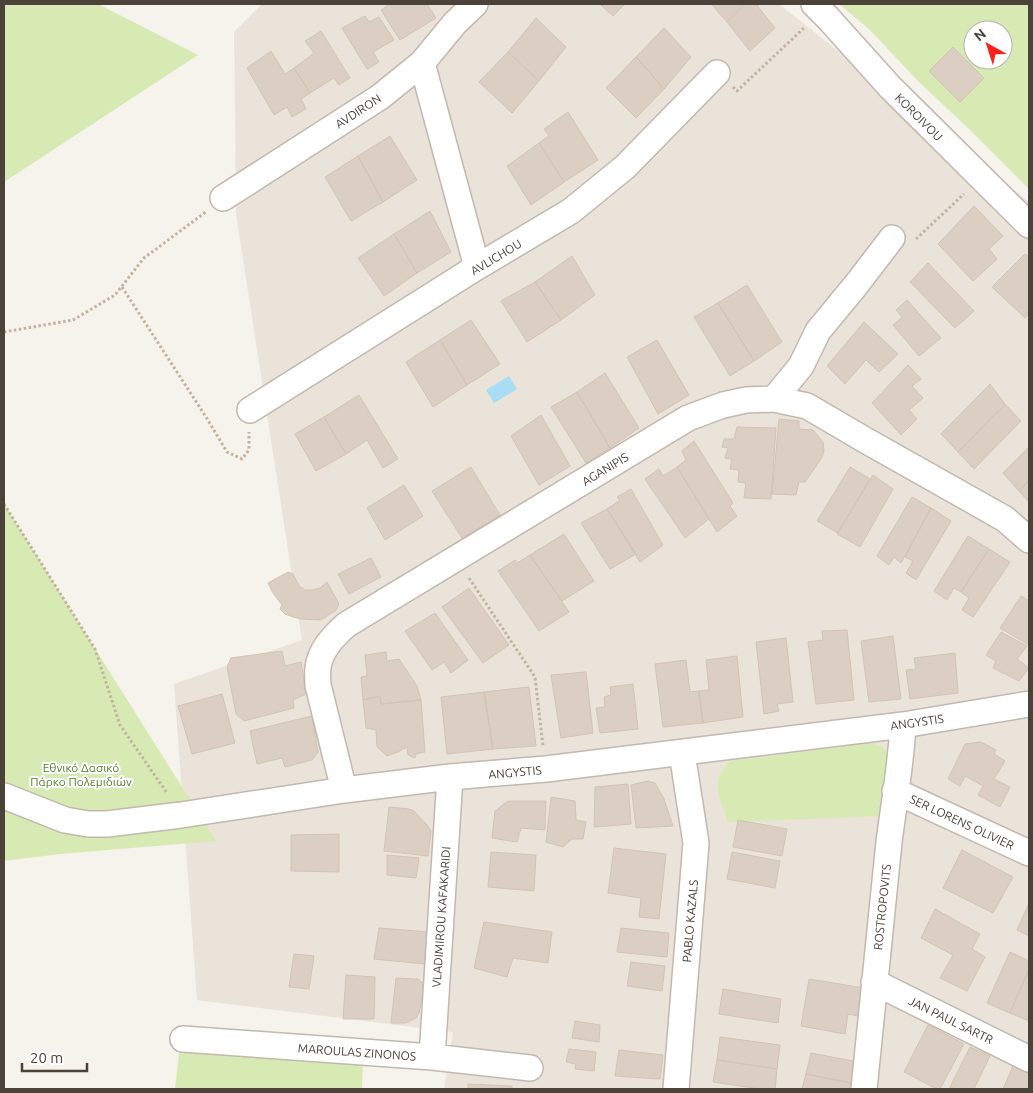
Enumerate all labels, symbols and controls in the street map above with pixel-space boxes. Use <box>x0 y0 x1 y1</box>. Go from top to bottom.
north arrow <box>963 20 1013 70</box>
text: N <box>971 25 989 44</box>
street label: AVDIRON <box>333 91 383 131</box>
street label: KOROIVOU <box>893 91 945 143</box>
street label: AVLICHOU <box>468 237 524 277</box>
street label: AGANIPIS <box>580 450 630 488</box>
street label: ANGYSTIS <box>890 712 944 732</box>
park label: Εθνικό Δασικό Πάρκο Πολεμιδιών <box>30 761 132 788</box>
street label: ANGYSTIS <box>488 763 542 781</box>
street label: SER LORENS OLIVIER <box>908 792 1017 852</box>
street label: VLADIMIROU KAFAKARIDI <box>430 846 452 988</box>
street label: ROSTROPOVITS <box>871 863 893 951</box>
street label: PABLO KAZALS <box>680 879 700 963</box>
street label: JAN PAUL SARTR <box>907 994 996 1046</box>
scale bar <box>22 1040 88 1072</box>
street label: MAROULAS ZINONOS <box>297 1041 417 1063</box>
text: 20 m <box>30 1049 63 1066</box>

